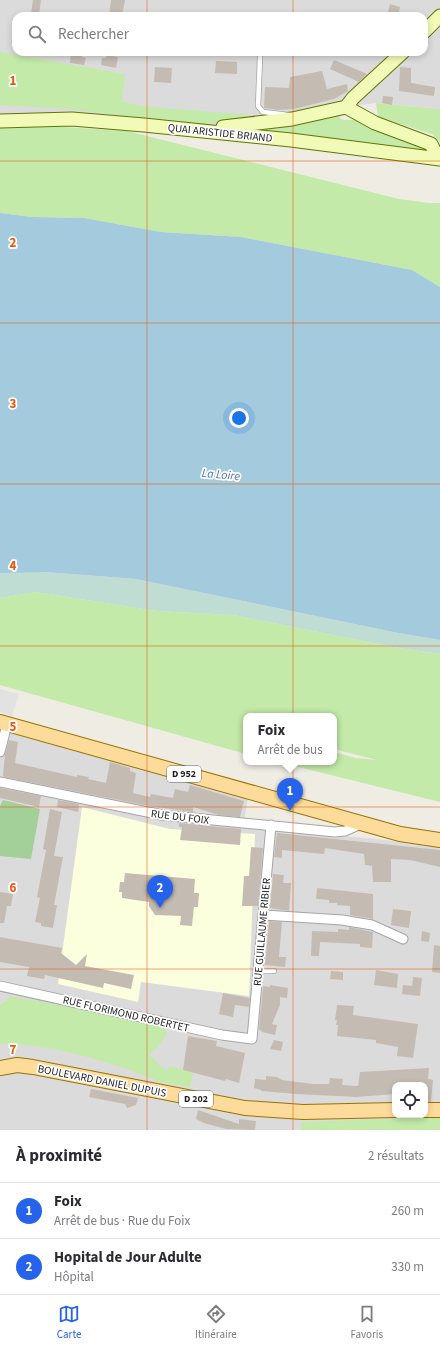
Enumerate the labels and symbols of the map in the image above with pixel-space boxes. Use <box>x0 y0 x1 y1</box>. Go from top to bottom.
text: 1 <box>10 72 17 90</box>
street label: QUAI ARISTIDE BRIAND <box>167 120 273 146</box>
text: 2 <box>10 234 17 252</box>
text: 3 <box>10 395 17 413</box>
your location <box>229 408 249 428</box>
water label: La Loire <box>201 465 241 485</box>
text: 4 <box>10 557 17 575</box>
text: 5 <box>10 718 17 736</box>
road number: D 952 <box>167 766 201 782</box>
pin: 1 <box>277 778 303 811</box>
street label: RUE DU FOIX <box>150 806 210 828</box>
pin: 2 <box>147 875 173 908</box>
street label: RUE GUILLAUME RIBIER <box>250 877 274 987</box>
text: 6 <box>10 879 17 897</box>
street label: RUE FLORIMOND ROBERTET <box>61 992 191 1036</box>
text: 7 <box>10 1041 17 1059</box>
street label: BOULEVARD DANIEL DUPUIS <box>36 1061 168 1101</box>
road number: D 202 <box>179 1091 213 1107</box>

